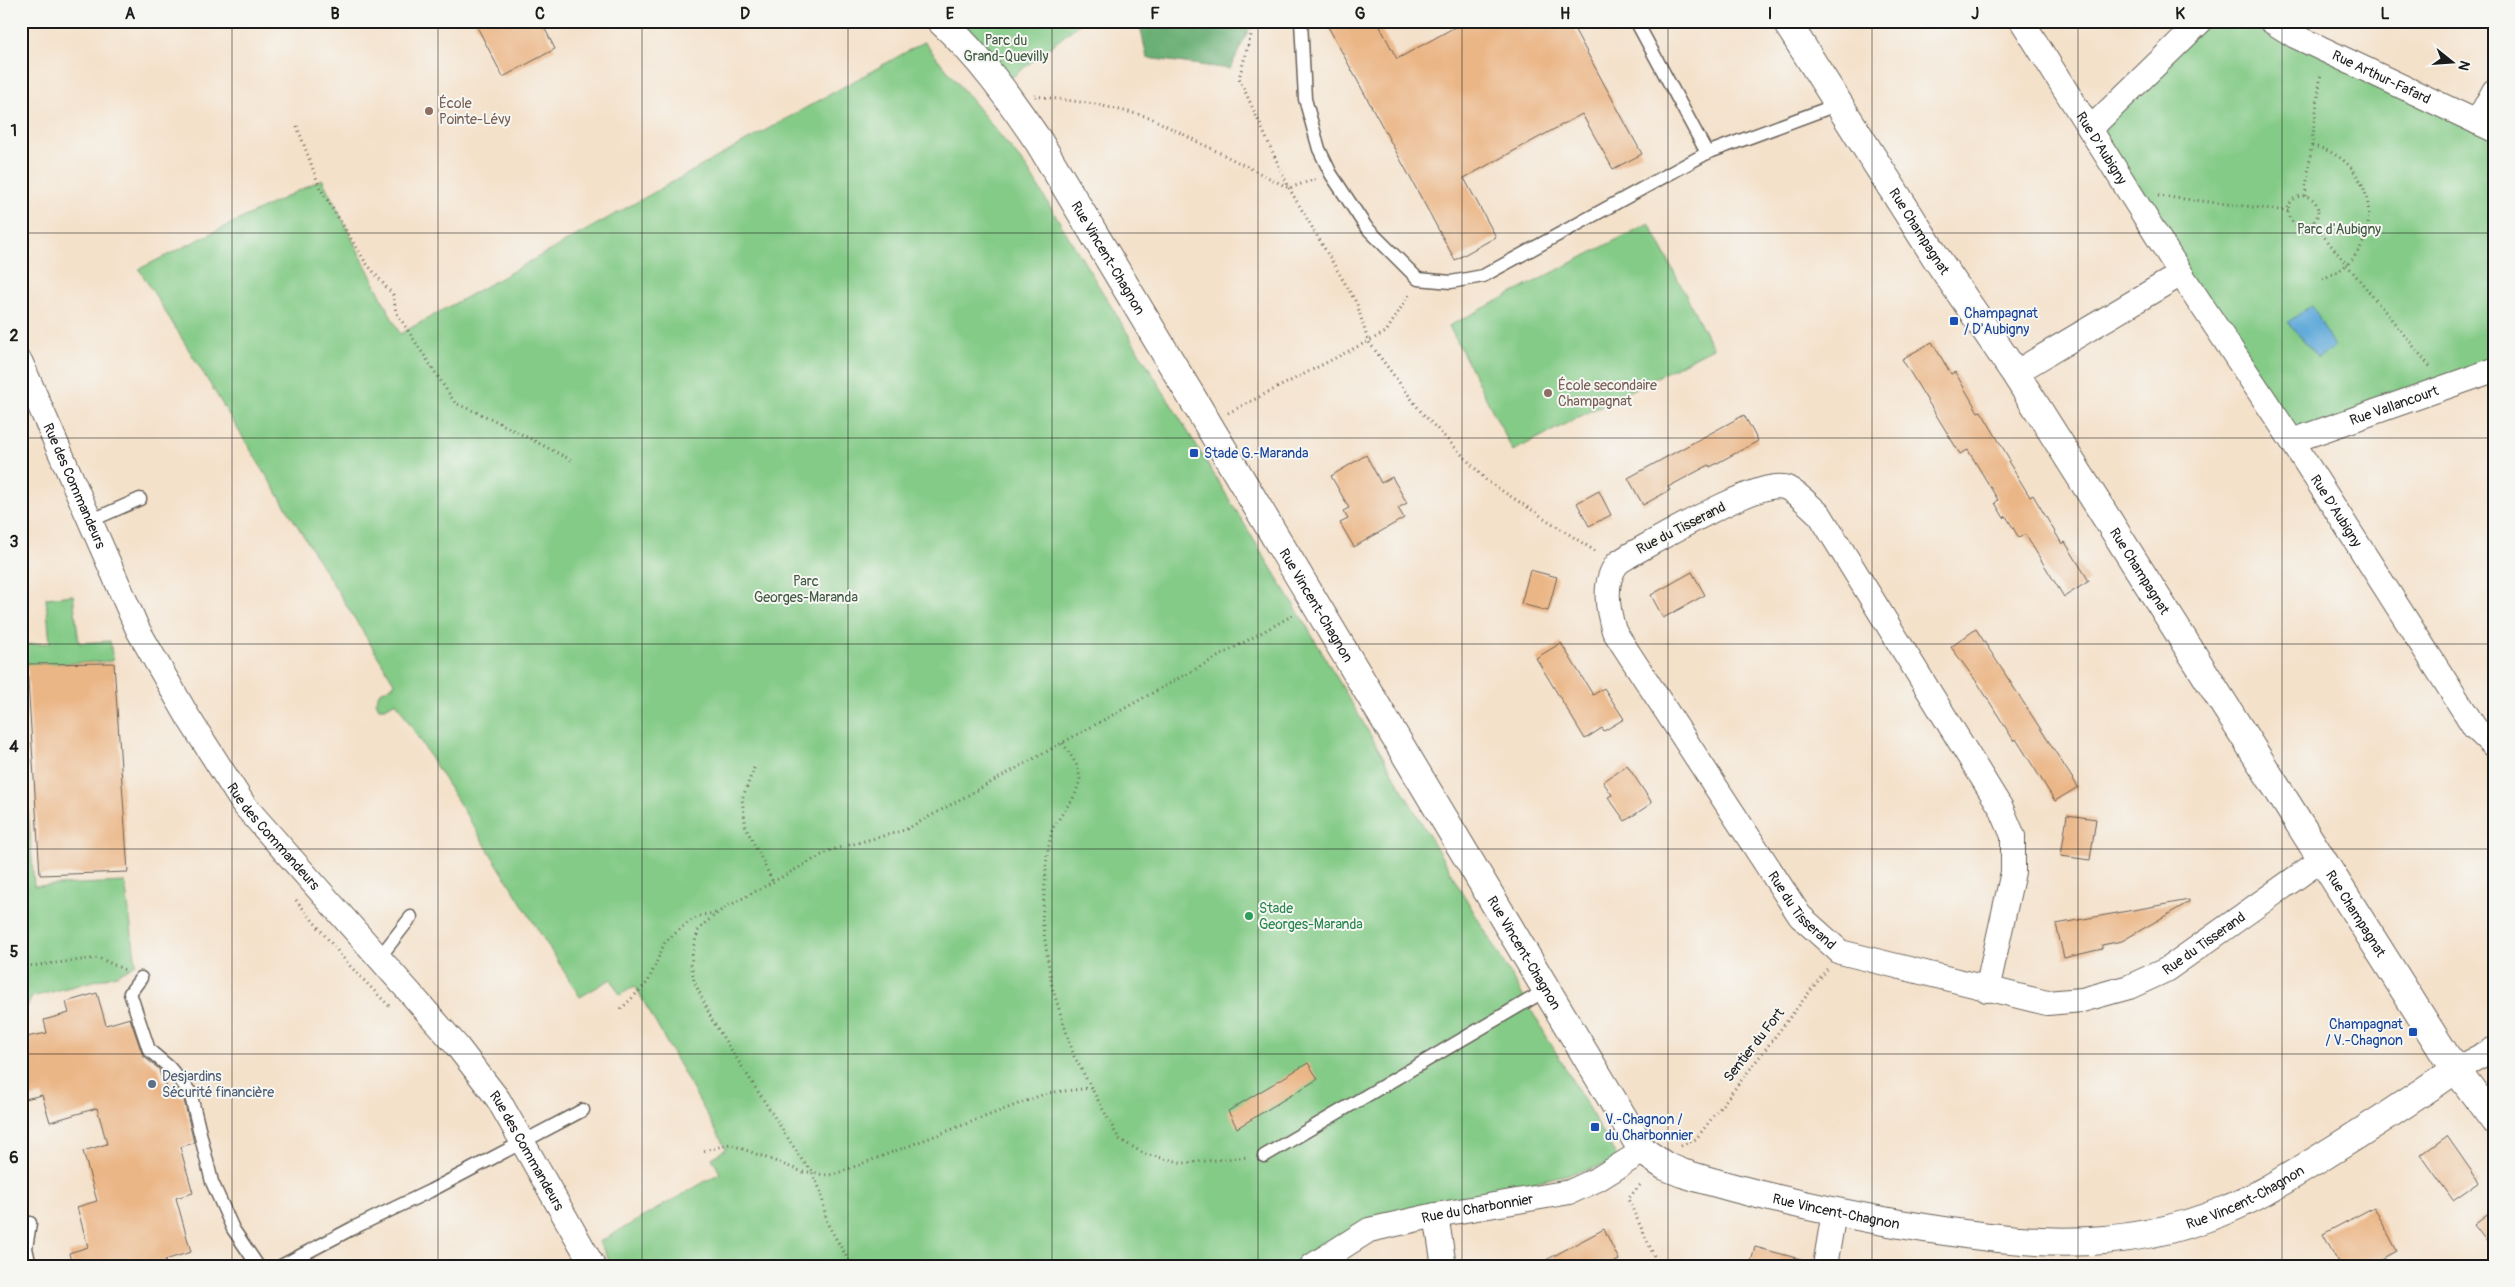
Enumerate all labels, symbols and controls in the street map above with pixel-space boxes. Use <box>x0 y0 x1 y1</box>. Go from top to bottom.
text: A <box>125 4 136 24</box>
text: B <box>330 4 340 24</box>
text: C <box>535 4 545 24</box>
text: D <box>740 4 750 24</box>
text: E <box>946 4 955 24</box>
text: F <box>1150 4 1160 24</box>
text: G <box>1355 4 1366 24</box>
text: H <box>1560 4 1570 24</box>
text: I <box>1768 4 1772 24</box>
text: J <box>1971 4 1979 24</box>
text: K <box>2175 4 2185 24</box>
text: L <box>2380 4 2390 24</box>
park label: Parc du Grand-Quevilly <box>963 32 1049 65</box>
north arrow <box>2428 38 2478 88</box>
street label: Rue Arthur-Fafard <box>2330 46 2434 107</box>
text: N <box>2454 59 2473 73</box>
place label: École Pointe-Lévy <box>439 94 511 128</box>
marker: École Pointe-Lévy <box>423 105 435 117</box>
street label: Rue D'Aubigny <box>2073 109 2131 187</box>
text: 1 <box>11 121 17 141</box>
street label: Rue Champagnat <box>1886 185 1954 278</box>
street label: Rue Vincent-Chagnon <box>1068 198 1149 318</box>
park label: Parc d'Aubigny <box>2297 221 2381 238</box>
place label: Champagnat / D'Aubigny <box>1964 305 2038 338</box>
marker: Champagnat / D'Aubigny <box>1948 315 1960 327</box>
text: 2 <box>10 326 19 346</box>
place label: École secondaire Champagnat <box>1558 376 1657 410</box>
street label: Rue Vallancourt <box>2347 382 2441 429</box>
marker: École secondaire Champagnat <box>1542 387 1554 399</box>
street label: Rue des Commandeurs <box>40 420 110 552</box>
place label: Stade G.-Maranda <box>1204 445 1309 462</box>
marker: Stade G.-Maranda <box>1188 447 1200 459</box>
street label: Rue D'Aubigny <box>2307 471 2366 550</box>
street label: Rue du Tisserand <box>1634 498 1728 558</box>
street label: Rue Champagnat <box>2106 524 2174 618</box>
text: 3 <box>10 532 19 552</box>
street label: Rue Vincent-Chagnon <box>1276 545 1357 665</box>
park label: Parc Georges-Maranda <box>754 573 858 606</box>
text: 4 <box>9 737 19 757</box>
street label: Rue des Commandeurs <box>224 780 324 894</box>
street label: Rue Champagnat <box>2322 867 2390 960</box>
street label: Rue du Tisserand <box>1764 868 1840 953</box>
street label: Rue Vincent-Chagnon <box>1484 893 1565 1013</box>
place label: Stade Georges-Maranda <box>1259 900 1363 933</box>
street label: Rue du Tisserand <box>2159 908 2249 978</box>
marker: Stade Georges-Maranda <box>1243 910 1255 922</box>
text: 5 <box>10 942 19 962</box>
street label: Sentier du Fort <box>1720 1005 1788 1085</box>
place label: Champagnat / V.-Chagnon <box>2326 1016 2403 1049</box>
marker: Champagnat / V.-Chagnon <box>2407 1026 2419 1038</box>
place label: Desjardins Sécurité financière <box>162 1068 274 1101</box>
marker: Desjardins Sécurité financière <box>146 1078 158 1090</box>
street label: Rue des Commandeurs <box>486 1087 568 1214</box>
place label: V.-Chagnon / du Charbonnier <box>1605 1111 1693 1144</box>
marker: V.-Chagnon / du Charbonnier <box>1589 1121 1601 1133</box>
text: 6 <box>9 1148 19 1168</box>
street label: Rue Vincent-Chagnon <box>2184 1161 2307 1232</box>
street label: Rue du Charbonnier <box>1420 1190 1535 1227</box>
street label: Rue Vincent-Chagnon <box>1771 1190 1901 1232</box>

